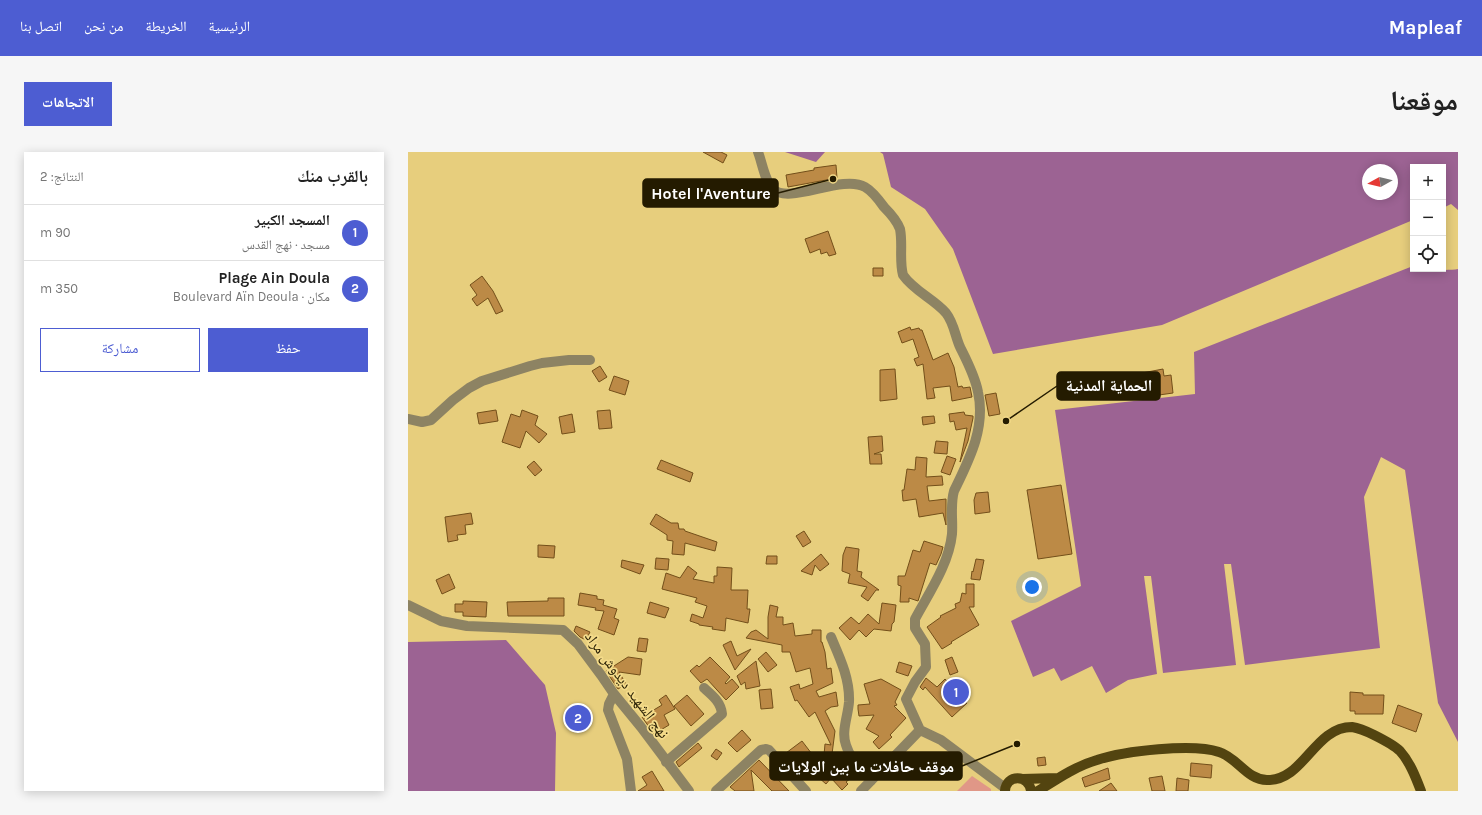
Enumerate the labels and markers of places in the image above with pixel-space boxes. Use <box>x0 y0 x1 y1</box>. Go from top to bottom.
callout: Hotel l'Aventure <box>643 179 778 207</box>
callout: الحماية المدنية <box>1057 372 1160 400</box>
pin: 1 <box>943 677 969 707</box>
pin: 2 <box>565 703 591 733</box>
callout: موقف حافلات ما بين الولايات <box>770 752 962 780</box>

